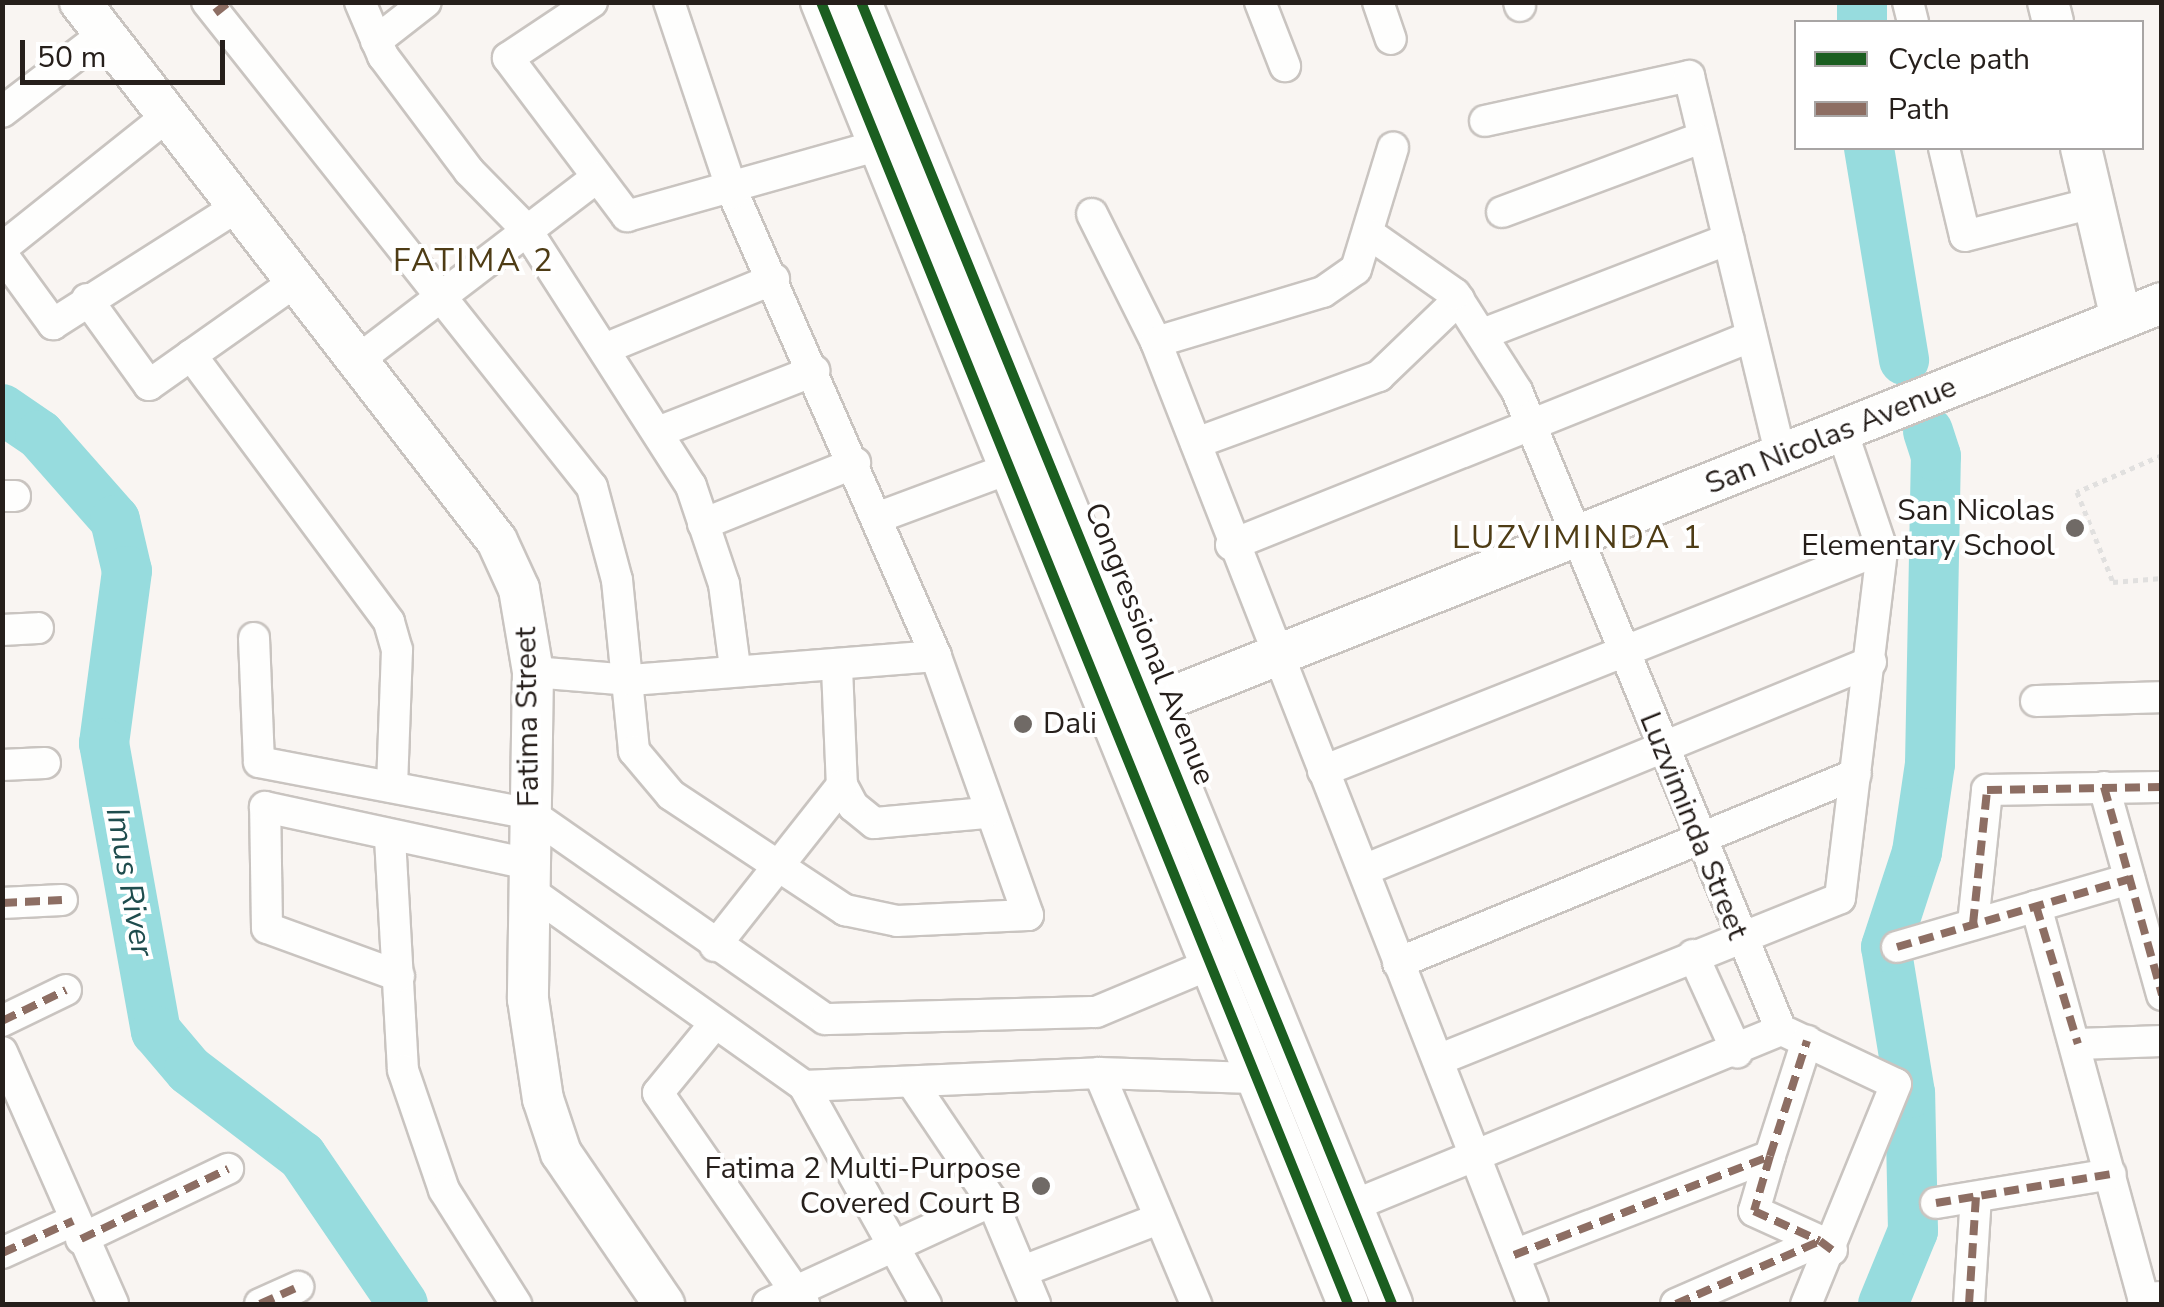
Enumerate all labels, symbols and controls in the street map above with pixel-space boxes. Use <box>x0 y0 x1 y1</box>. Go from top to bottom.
scale bar <box>25 20 230 82</box>
legend <box>1794 20 2144 150</box>
text: 50 m <box>37 37 106 78</box>
text: Cycle path <box>1888 39 2030 80</box>
text: Path <box>1888 89 1950 130</box>
district label: FATIMA 2 <box>393 242 555 280</box>
street label: San Nicolas Avenue <box>1700 369 1962 503</box>
place label: San Nicolas Elementary School <box>1801 493 2055 564</box>
street label: Congressional Avenue <box>1076 498 1222 790</box>
marker: San Nicolas Elementary School <box>2064 517 2086 539</box>
district label: LUZVIMINDA 1 <box>1452 519 1704 557</box>
street label: Fatima Street <box>508 627 548 807</box>
place label: Dali <box>1043 706 1097 742</box>
street label: Luzviminda Street <box>1631 707 1755 945</box>
marker: Dali <box>1012 713 1034 735</box>
water label: Imus River <box>97 804 161 960</box>
place label: Fatima 2 Multi-Purpose Covered Court B <box>705 1151 1021 1222</box>
marker: Fatima 2 Multi-Purpose Covered Court B <box>1030 1175 1052 1197</box>

